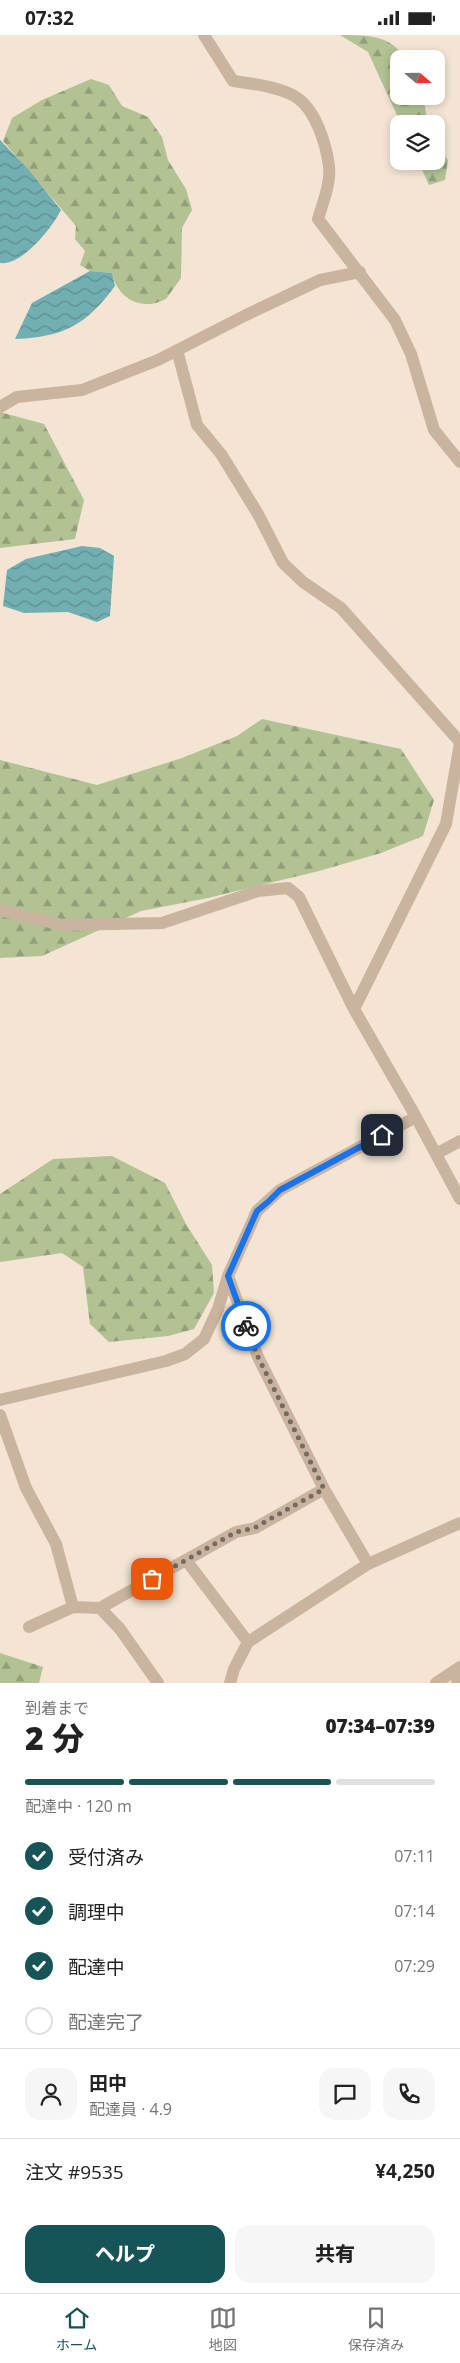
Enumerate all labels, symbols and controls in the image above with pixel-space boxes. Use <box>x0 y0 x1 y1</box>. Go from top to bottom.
text: 07:32 <box>25 5 74 31</box>
north arrow <box>390 50 445 105</box>
map controls <box>390 50 445 170</box>
button: layers <box>390 115 445 170</box>
pin <box>361 1114 403 1156</box>
icon: home <box>368 1121 396 1149</box>
courier <box>221 1301 271 1351</box>
icon: bike <box>232 1312 260 1340</box>
pin <box>131 1558 173 1600</box>
icon: bag <box>138 1565 166 1593</box>
text: 到着まで <box>25 1697 89 1719</box>
text: 07:34–07:39 <box>325 1713 435 1739</box>
text: 2 分 <box>25 1716 84 1759</box>
text: 配達中 · 120 m <box>25 1795 132 1817</box>
icon: check <box>25 1842 53 1870</box>
text: 受付済み <box>68 1844 144 1870</box>
text: 07:11 <box>394 1845 435 1867</box>
icon: check <box>25 1897 53 1925</box>
text: 調理中 <box>68 1899 125 1925</box>
text: 07:14 <box>394 1900 435 1922</box>
icon: check <box>25 1952 53 1980</box>
text: 配達中 <box>68 1954 125 1980</box>
text: 07:29 <box>394 1955 435 1977</box>
text: 配達完了 <box>68 2009 144 2035</box>
button: person <box>25 2068 77 2120</box>
button: chat <box>319 2068 371 2120</box>
button: phone <box>383 2068 435 2120</box>
text: 田中 <box>89 2070 127 2096</box>
text: 配達員 · 4.9 <box>89 2098 172 2120</box>
text: ¥4,250 <box>375 2158 435 2184</box>
text: 注文 #9535 <box>25 2159 124 2185</box>
button: ヘルプ <box>25 2225 225 2283</box>
button: 共有 <box>235 2225 435 2283</box>
tab: ホーム <box>56 2304 97 2354</box>
tab: 地図 <box>209 2304 237 2354</box>
tab: 保存済み <box>348 2304 404 2354</box>

